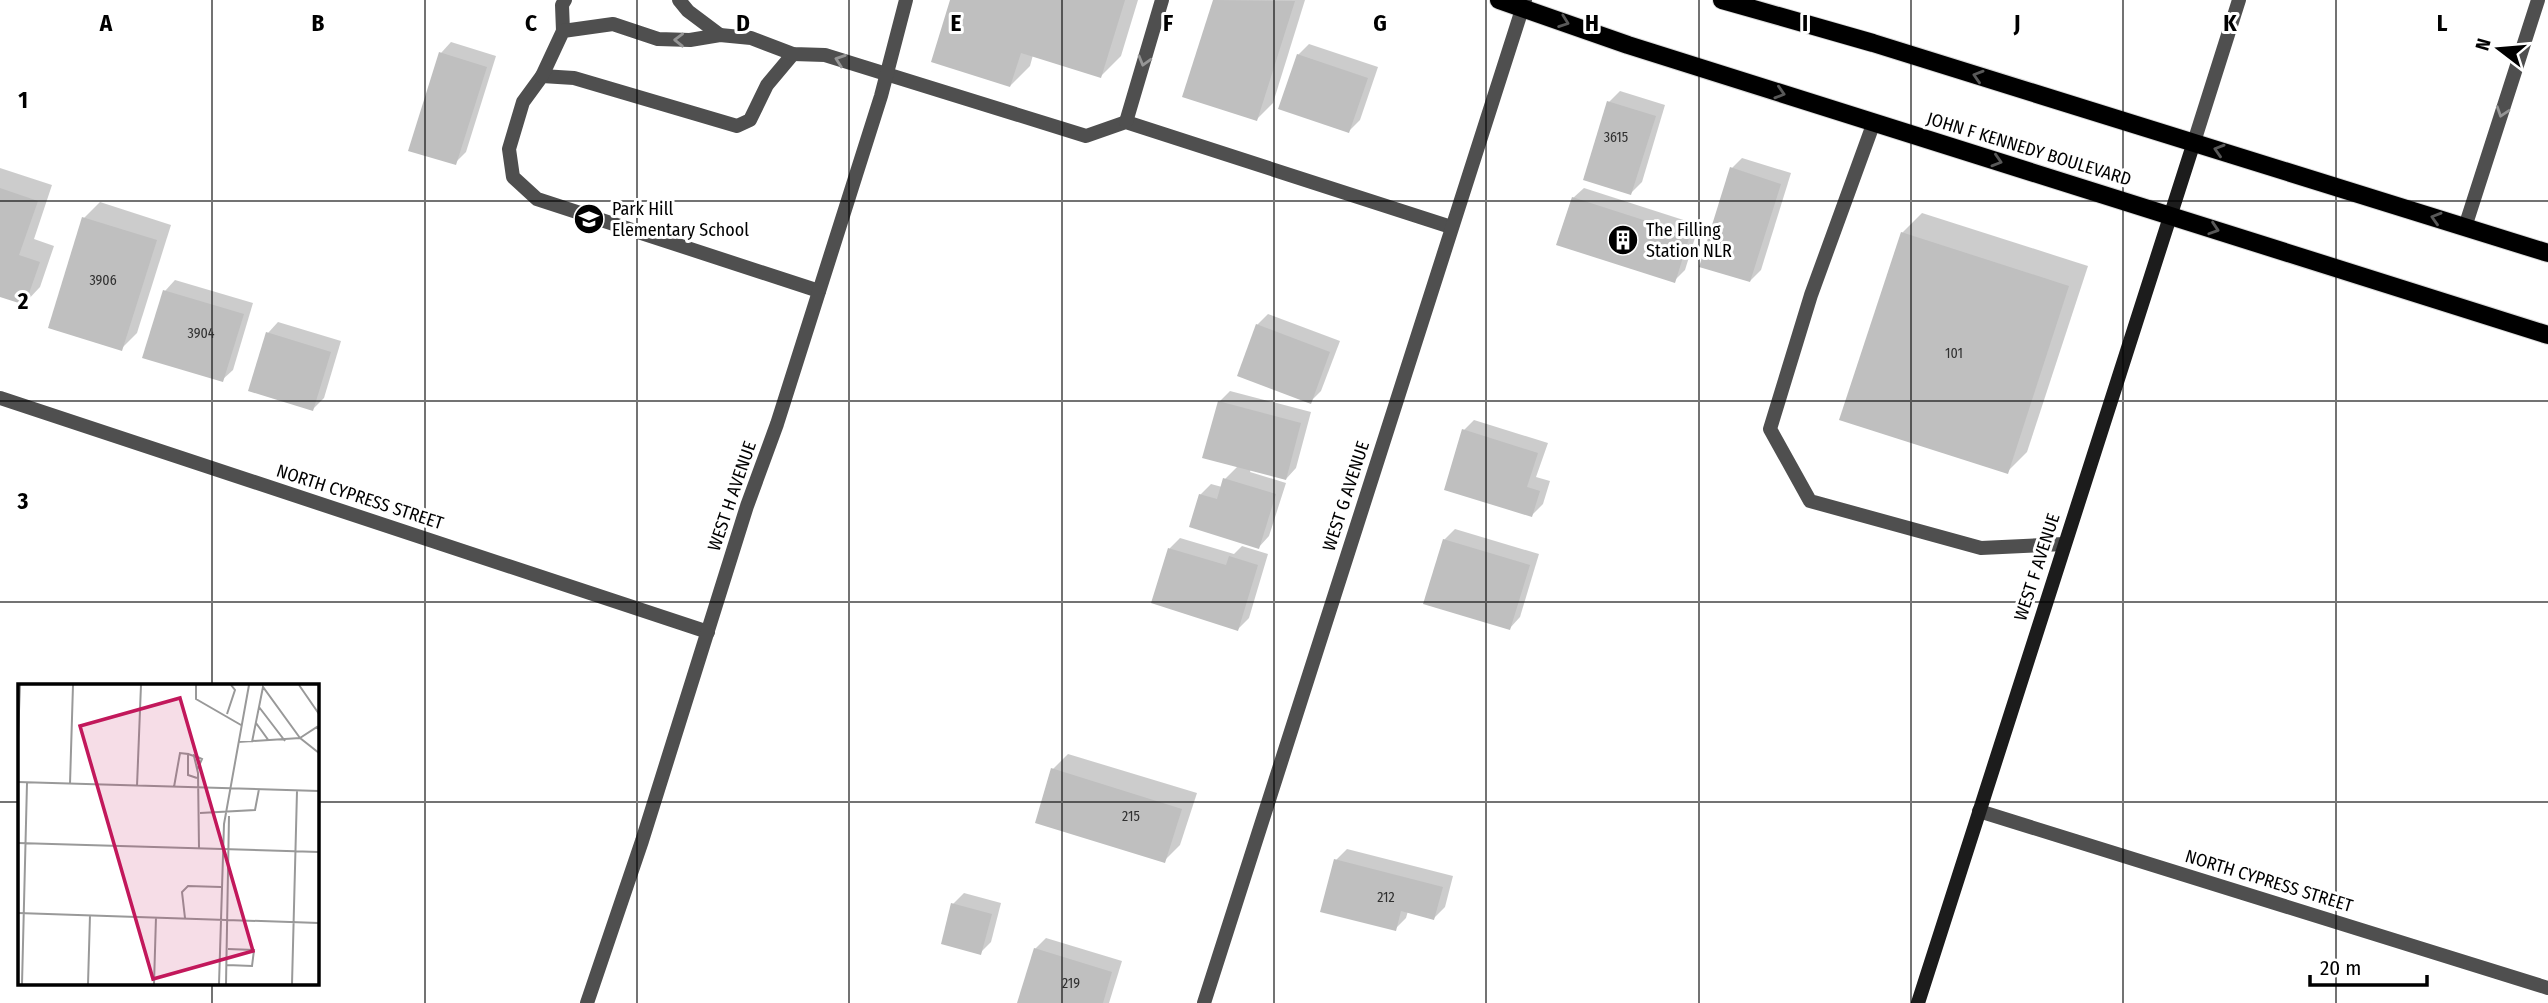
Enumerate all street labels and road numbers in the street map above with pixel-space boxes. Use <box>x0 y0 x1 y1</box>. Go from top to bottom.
street label: JOHN F KENNEDY BOULEVARD <box>1924 107 2134 191</box>
street label: WEST H AVENUE <box>703 438 761 554</box>
street label: WEST G AVENUE <box>1318 438 1374 554</box>
street label: NORTH CYPRESS STREET <box>274 460 447 535</box>
street label: WEST F AVENUE <box>2009 510 2065 624</box>
street label: NORTH CYPRESS STREET <box>2182 845 2356 917</box>

